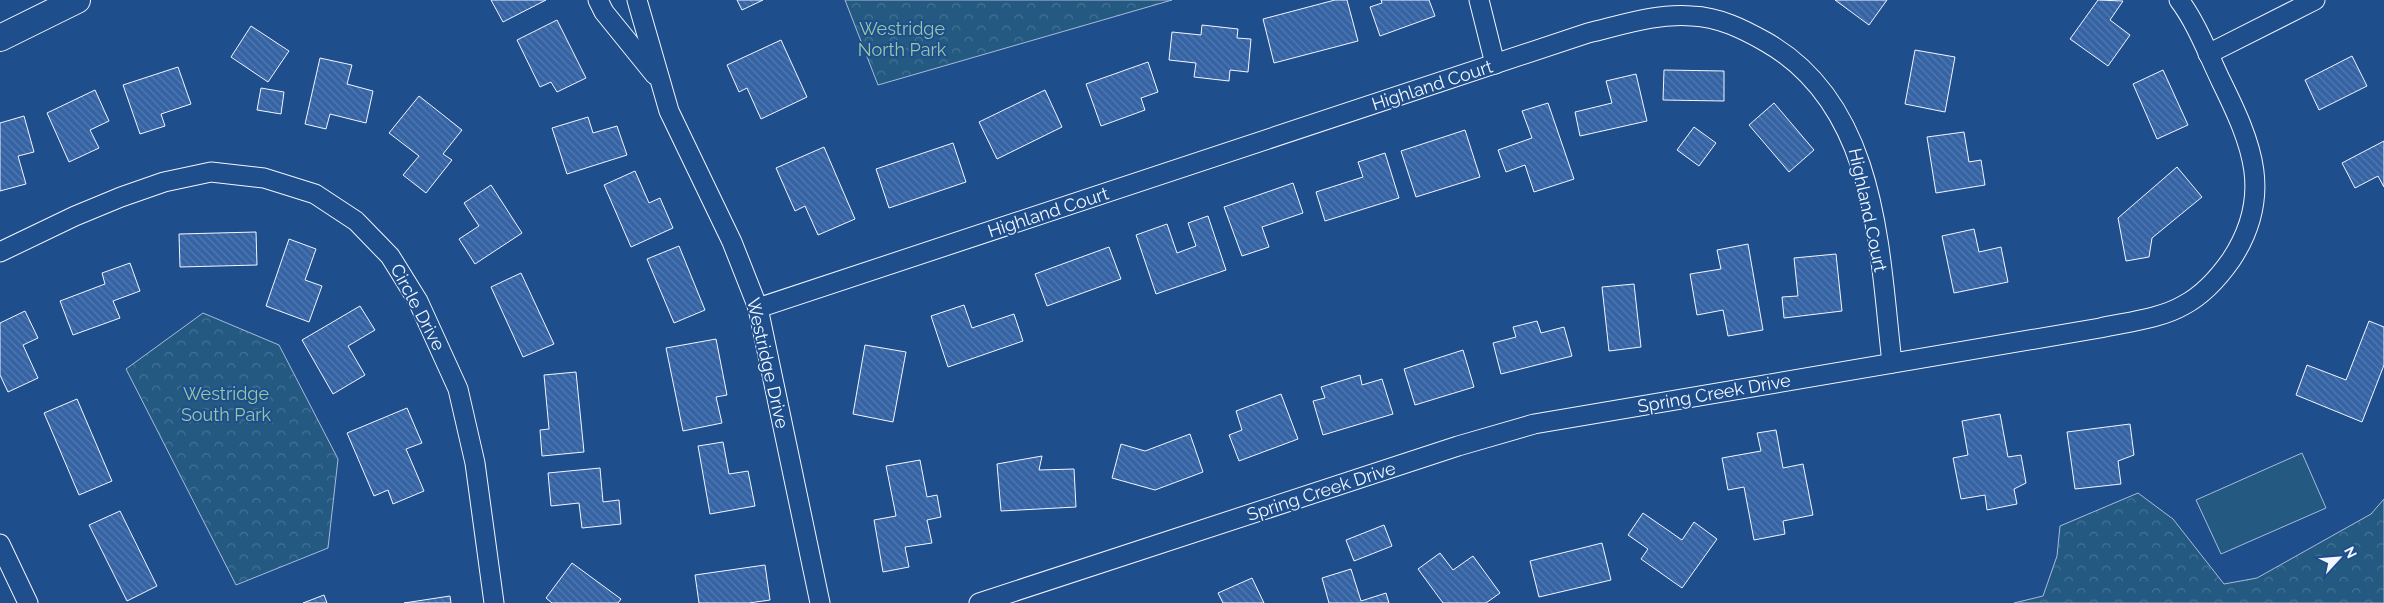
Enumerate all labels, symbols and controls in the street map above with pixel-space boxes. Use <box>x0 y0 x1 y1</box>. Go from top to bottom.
park label: Westridge North Park <box>858 18 947 60</box>
street label: Highland Court <box>1369 56 1495 114</box>
street label: Highland Court <box>1845 146 1891 274</box>
street label: Highland Court <box>985 183 1111 241</box>
street label: Circle Drive <box>386 260 450 354</box>
street label: Westridge Drive <box>743 296 793 431</box>
street label: Spring Creek Drive <box>1636 369 1793 417</box>
park label: Westridge South Park <box>181 383 272 425</box>
street label: Spring Creek Drive <box>1244 457 1398 525</box>
north arrow <box>2314 533 2364 583</box>
text: N <box>2341 544 2360 561</box>

